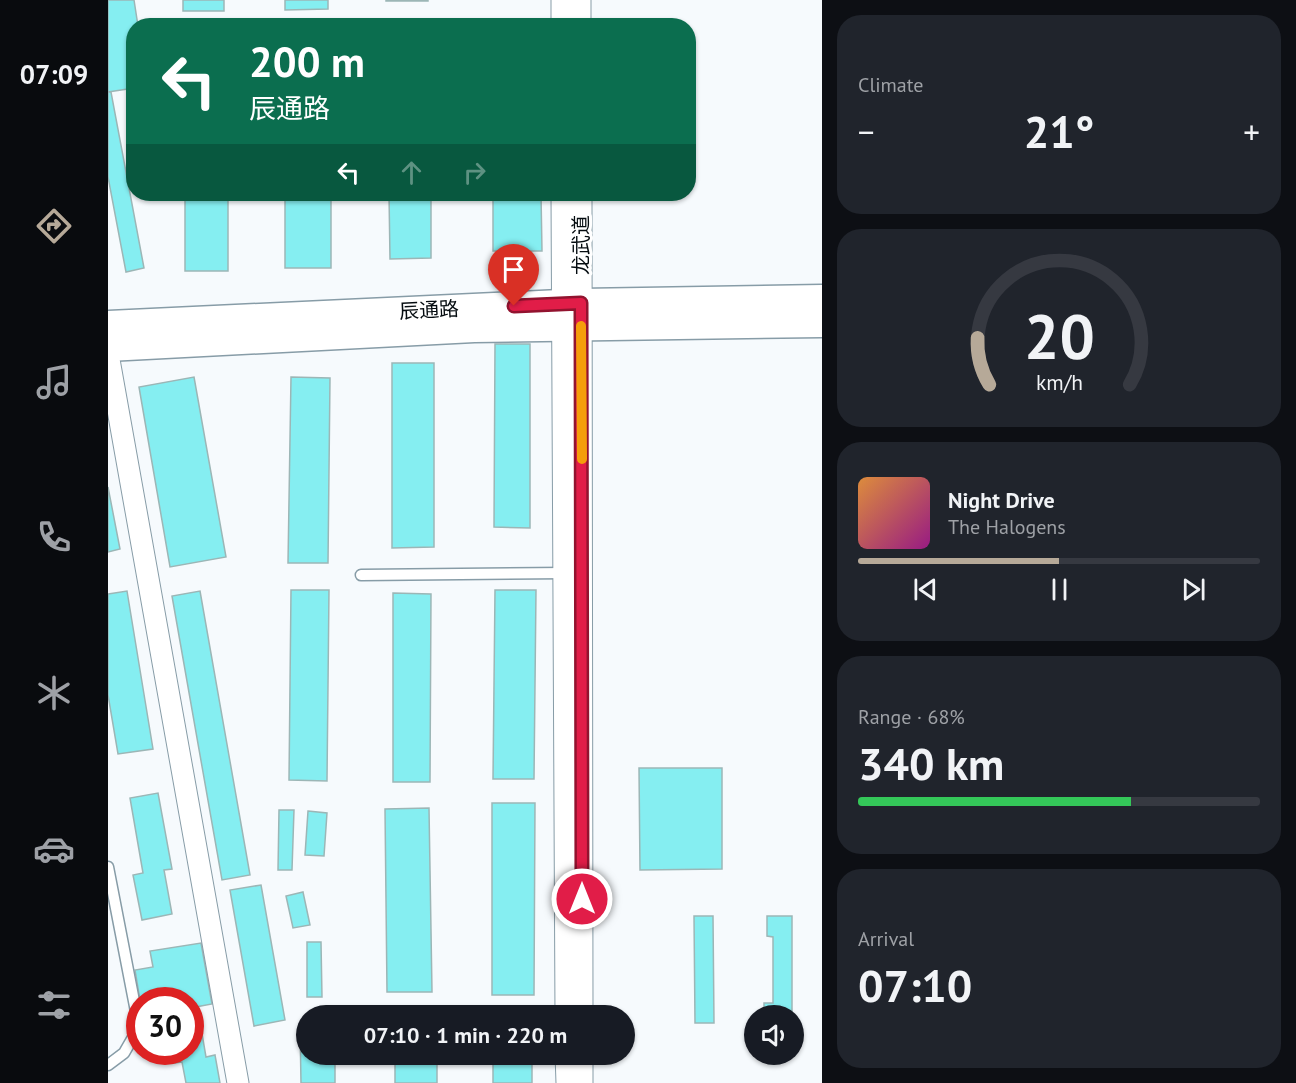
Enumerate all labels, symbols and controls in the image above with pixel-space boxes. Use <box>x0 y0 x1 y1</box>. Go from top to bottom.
text: 200 m <box>249 34 365 89</box>
icon: left <box>150 42 228 120</box>
text: 07:09 <box>20 57 88 91</box>
text: Climate <box>858 72 924 98</box>
text: 辰通路 <box>249 91 330 125</box>
text: 21° <box>1024 102 1094 160</box>
text: − <box>858 110 875 153</box>
text: + <box>1243 110 1260 153</box>
icon: left <box>332 156 365 189</box>
icon: ahead <box>395 156 428 189</box>
icon: right <box>458 156 491 189</box>
icon: directions <box>33 205 75 247</box>
street label: 龙武道 <box>568 215 594 275</box>
pin <box>488 244 539 306</box>
icon: arrive <box>497 253 530 286</box>
street label: 辰通路 <box>398 295 460 325</box>
text: 20 <box>1024 295 1094 376</box>
icon: music <box>33 361 75 403</box>
text: km/h <box>1035 368 1082 396</box>
text: Night Drive <box>948 486 1055 514</box>
text: The Halogens <box>948 514 1066 540</box>
icon: phone <box>33 516 75 558</box>
icon: previous <box>909 573 942 606</box>
icon: pause <box>1043 573 1076 606</box>
icon: next <box>1177 573 1210 606</box>
icon: climate <box>33 672 75 714</box>
text: Range · 68% <box>858 704 965 730</box>
text: 340 km <box>858 734 1004 792</box>
icon: car <box>33 828 75 870</box>
position arrow <box>550 867 614 931</box>
text: Arrival <box>858 926 914 952</box>
text: 07:10 <box>858 956 972 1014</box>
icon: filters <box>33 984 75 1026</box>
speed limit sign: 30 <box>126 987 204 1065</box>
map controls <box>744 1005 804 1065</box>
button: sound <box>744 1005 804 1065</box>
text: 07:10 · 1 min · 220 m <box>364 1021 567 1049</box>

